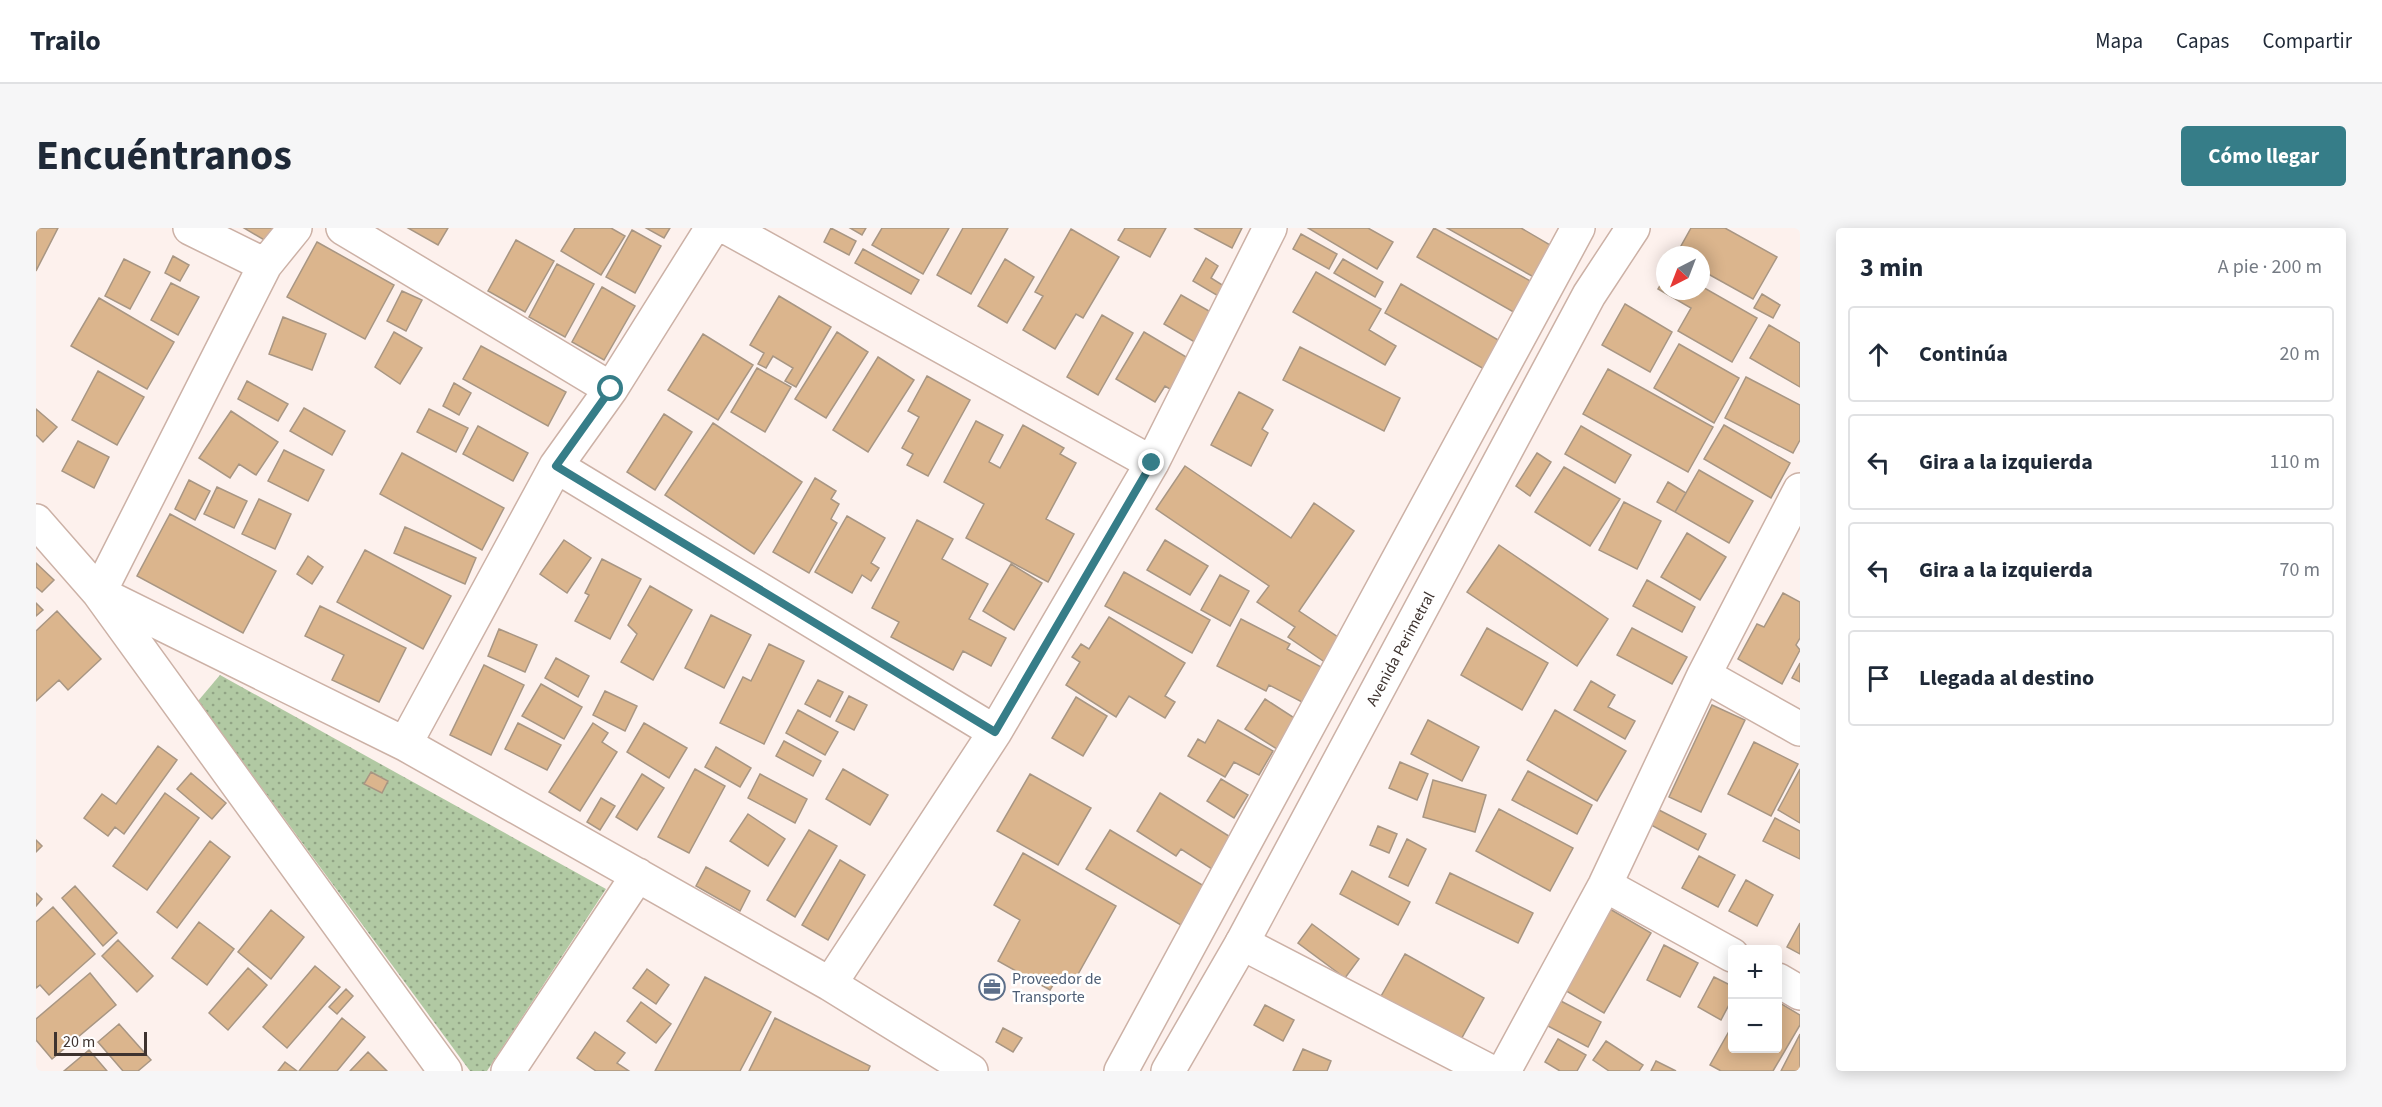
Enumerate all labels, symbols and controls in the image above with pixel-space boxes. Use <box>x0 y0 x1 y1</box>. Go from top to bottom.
text: Trailo <box>30 21 101 61</box>
text: Mapa <box>2095 26 2143 56</box>
text: Capas <box>2176 26 2229 56</box>
text: Compartir <box>2262 26 2352 56</box>
text: Encuéntranos <box>36 126 292 186</box>
button: Cómo llegar <box>2181 126 2346 186</box>
north arrow <box>1656 246 1710 300</box>
text: 3 min <box>1860 249 1923 286</box>
text: A pie · 200 m <box>2218 253 2322 281</box>
icon: ahead <box>1862 338 1895 371</box>
text: Continúa <box>1919 338 2008 370</box>
text: 20 m <box>2280 340 2320 368</box>
route start <box>597 375 623 401</box>
icon: left <box>1862 446 1895 479</box>
text: Gira a la izquierda <box>1919 446 2093 478</box>
text: 110 m <box>2270 448 2320 476</box>
route end <box>1138 449 1164 475</box>
icon: left <box>1862 554 1895 587</box>
text: Gira a la izquierda <box>1919 554 2093 586</box>
text: 70 m <box>2280 556 2320 584</box>
street label: Avenida Perimetral <box>1361 588 1440 710</box>
icon: arrive <box>1862 662 1895 695</box>
text: Llegada al destino <box>1919 662 2094 694</box>
map controls <box>1728 945 1782 1053</box>
button: + <box>1728 945 1782 999</box>
place label: Proveedor de Transporte <box>1012 968 1102 1008</box>
office icon: Proveedor de Transporte <box>977 972 1007 1002</box>
button: − <box>1728 999 1782 1053</box>
scale bar <box>54 1029 147 1056</box>
text: 20 m <box>63 1031 95 1053</box>

